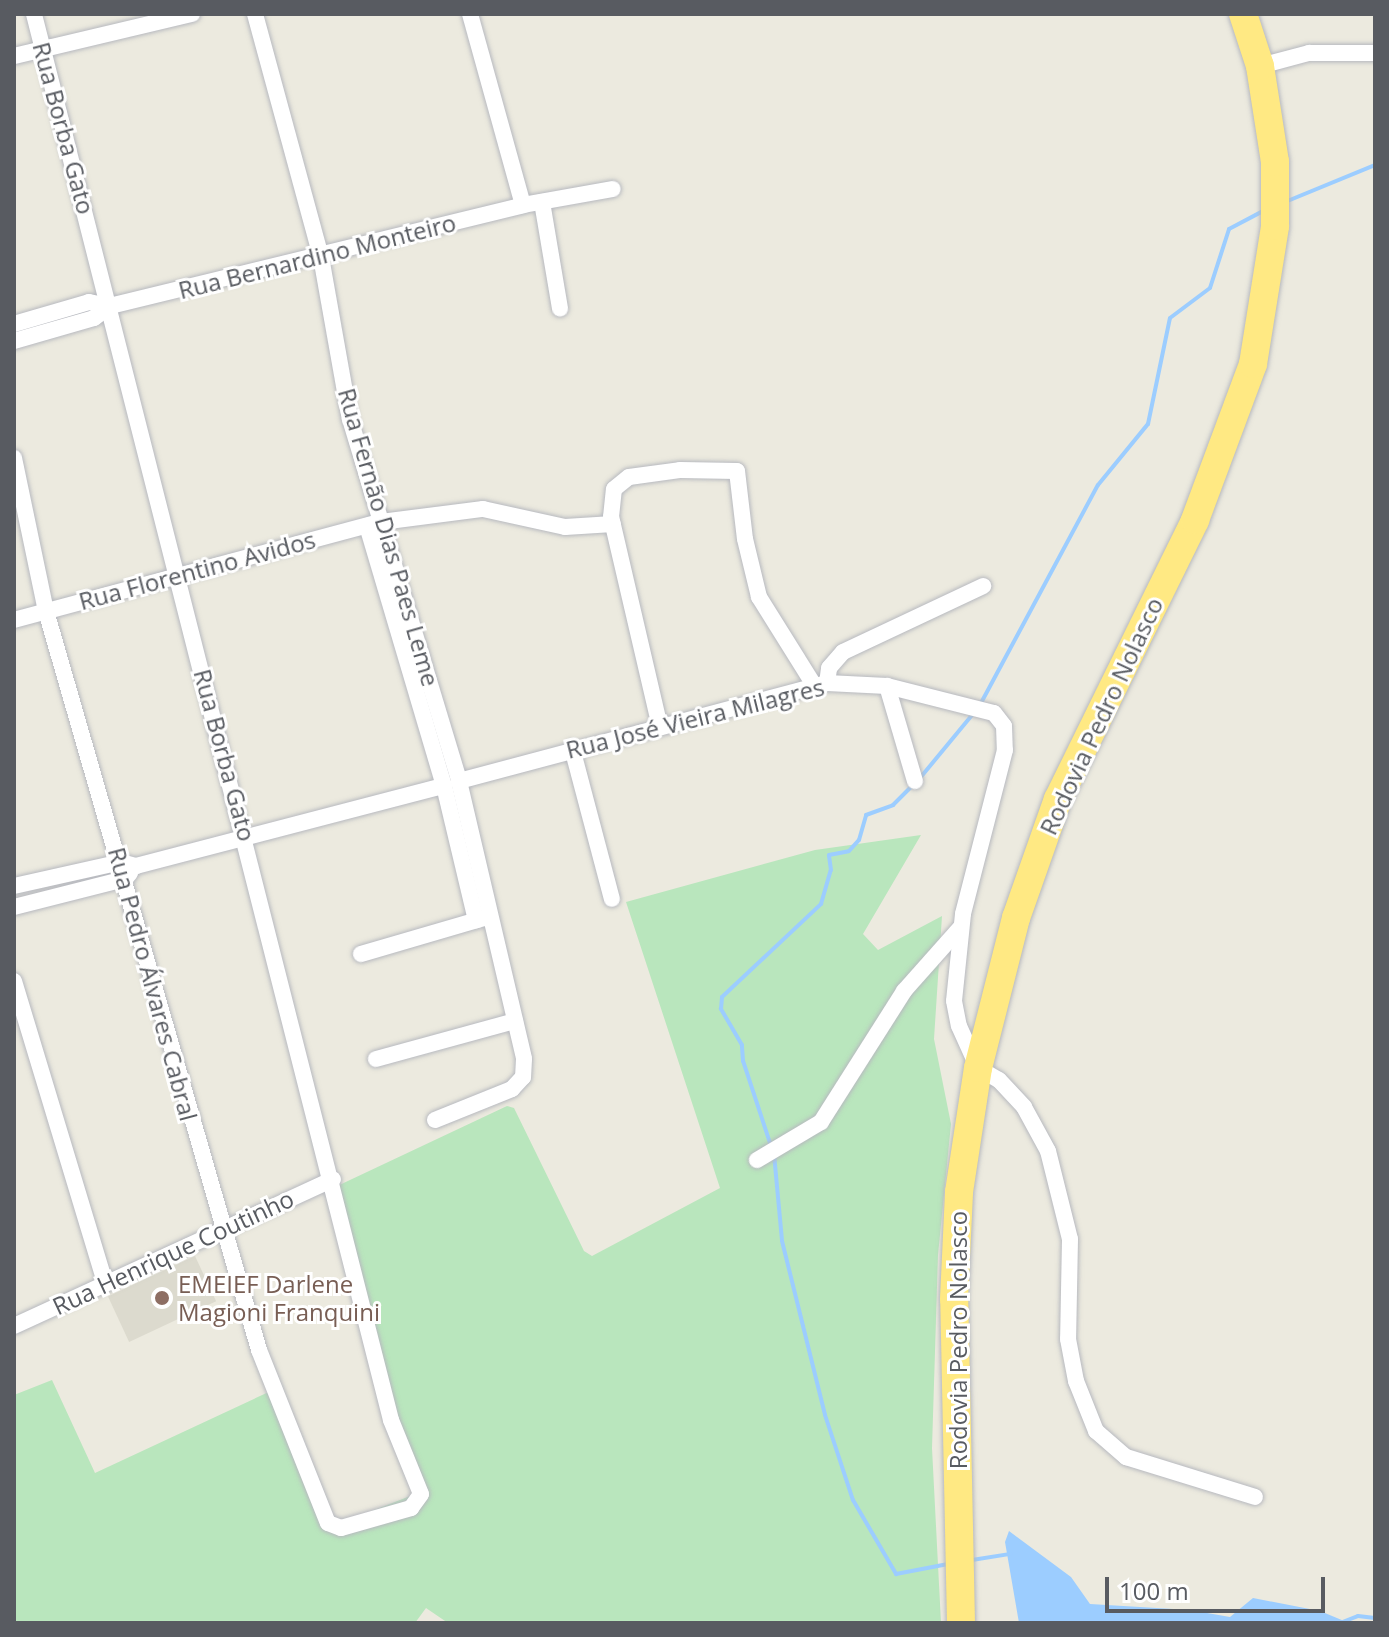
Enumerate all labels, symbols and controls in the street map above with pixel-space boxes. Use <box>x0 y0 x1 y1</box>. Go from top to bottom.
street label: Rua Borba Gato <box>27 39 101 217</box>
street label: Rua Bernardino Monteiro <box>175 208 459 304</box>
street label: Rua Fernão Dias Paes Leme <box>333 385 445 689</box>
street label: Rua Florentino Avidos <box>76 525 318 615</box>
street label: Rodovia Pedro Nolasco <box>1033 593 1169 839</box>
street label: Rua Borba Gato <box>188 666 262 844</box>
street label: Rua José Vieira Milagres <box>563 672 827 764</box>
street label: Rua Pedro Álvares Cabral <box>103 844 203 1124</box>
street label: Rua Henrique Coutinho <box>48 1183 298 1321</box>
street label: Rodovia Pedro Nolasco <box>944 1211 972 1469</box>
place label: EMEIEF Darlene Magioni Franquini <box>178 1270 380 1326</box>
marker: EMEIEF Darlene Magioni Franquini <box>153 1289 171 1307</box>
scale bar <box>1109 1561 1329 1611</box>
text: 100 m <box>1119 1574 1189 1607</box>

